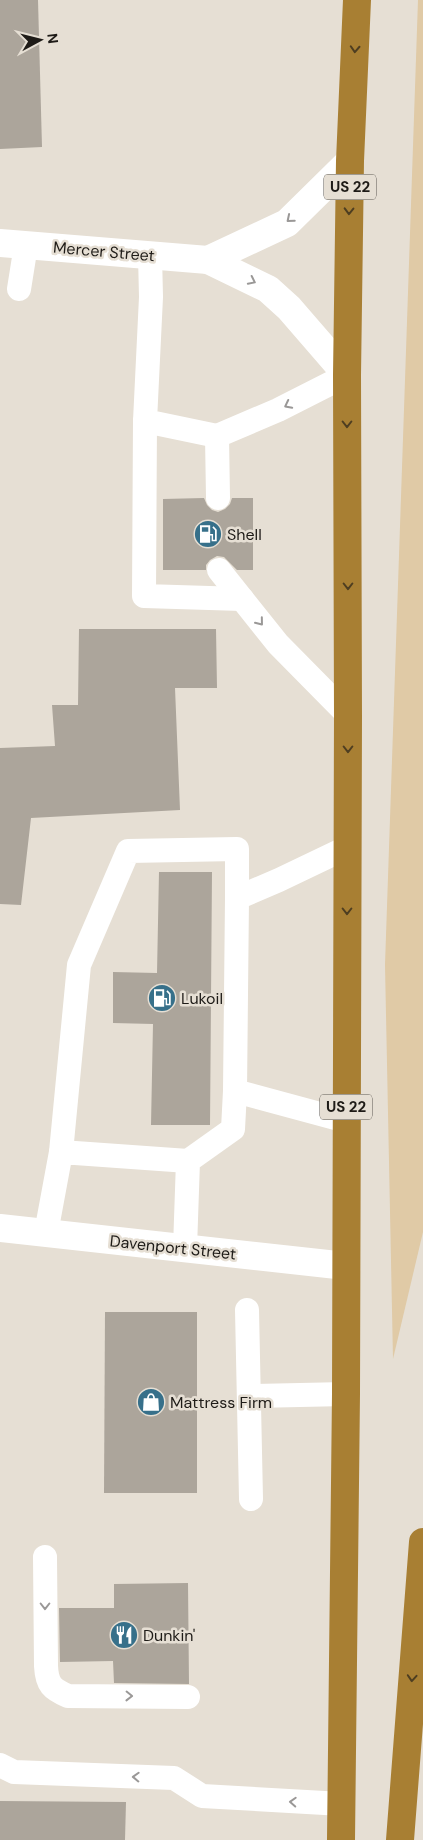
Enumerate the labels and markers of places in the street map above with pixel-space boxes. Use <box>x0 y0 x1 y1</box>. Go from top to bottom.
fuel station icon: Shell <box>193 519 223 549</box>
place label: Shell <box>227 524 262 545</box>
fuel station icon: Lukoil <box>147 983 177 1013</box>
place label: Lukoil <box>181 988 223 1009</box>
shop icon: Mattress Firm <box>136 1387 166 1417</box>
place label: Mattress Firm <box>170 1392 272 1413</box>
restaurant icon: Dunkin' <box>109 1620 139 1650</box>
place label: Dunkin' <box>143 1625 195 1646</box>

